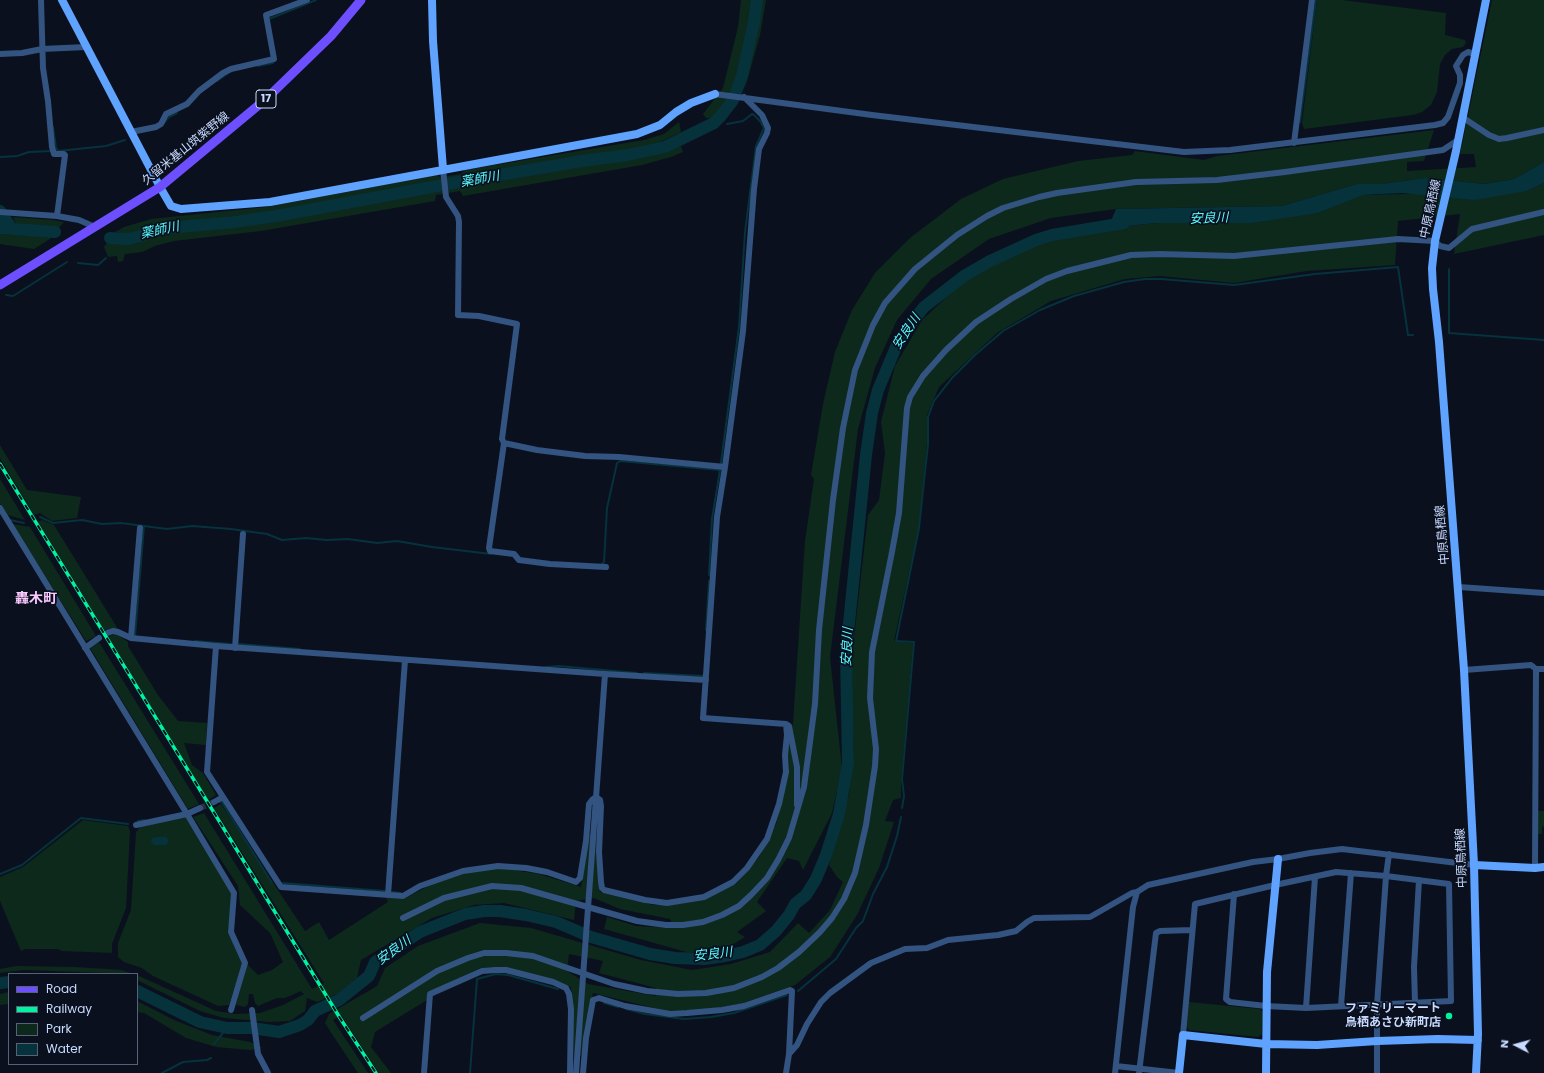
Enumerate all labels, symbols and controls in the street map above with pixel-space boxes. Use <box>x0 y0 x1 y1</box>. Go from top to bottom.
road number: 17 <box>256 90 276 108</box>
street label: 久留米基山筑紫野線 <box>140 109 232 189</box>
water label: 薬師川 <box>459 169 501 191</box>
street label: 中原鳥栖線 <box>1418 178 1444 240</box>
water label: 安良川 <box>1189 211 1229 227</box>
water label: 薬師川 <box>139 219 181 243</box>
water label: 安良川 <box>890 311 924 353</box>
street label: 中原鳥栖線 <box>1433 504 1453 566</box>
district label: 轟木町 <box>15 591 57 607</box>
water label: 安良川 <box>839 627 857 667</box>
street label: 中原鳥栖線 <box>1454 828 1470 888</box>
water label: 安良川 <box>374 933 414 969</box>
water label: 安良川 <box>693 945 733 965</box>
legend <box>8 973 138 1065</box>
text: Road <box>46 980 77 997</box>
text: Railway <box>46 1000 92 1017</box>
place label: ファミリーマート 鳥栖あさひ新町店 <box>1345 1002 1441 1030</box>
marker: ファミリーマート 鳥栖あさひ新町店 <box>1444 1011 1454 1021</box>
text: Park <box>46 1020 72 1037</box>
north arrow <box>1496 1025 1536 1065</box>
text: N <box>1496 1039 1512 1049</box>
text: Water <box>46 1040 82 1057</box>

